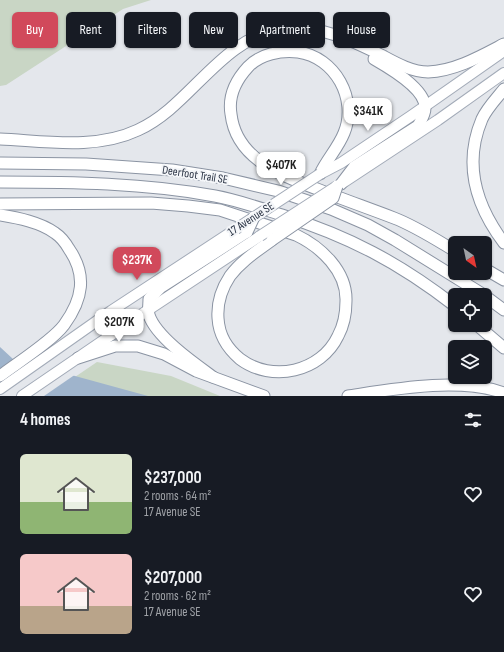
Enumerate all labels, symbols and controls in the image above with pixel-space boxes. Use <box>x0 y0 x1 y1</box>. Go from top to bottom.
chip: Buy <box>12 12 58 48</box>
chip: Rent <box>66 12 116 48</box>
chip: Filters <box>124 12 181 48</box>
chip: New <box>189 12 238 48</box>
chip: Apartment <box>246 12 325 48</box>
chip: House <box>333 12 390 48</box>
pin: $341K <box>340 98 396 132</box>
text: $341K <box>353 103 383 119</box>
pin: $407K <box>253 152 309 186</box>
text: $407K <box>265 157 297 173</box>
street label: Deerfoot Trail SE <box>161 162 229 188</box>
street label: 17 Avenue SE <box>225 198 277 240</box>
north arrow <box>448 236 492 280</box>
map controls <box>448 236 492 384</box>
pin: $237K <box>109 247 165 281</box>
text: $237K <box>122 252 152 268</box>
button: locate <box>448 288 492 332</box>
pin: $207K <box>91 309 147 343</box>
text: $207K <box>104 314 134 330</box>
button: layers <box>448 340 492 384</box>
icon: filters <box>462 409 484 431</box>
text: 4 homes <box>20 410 71 430</box>
text: $237,000 <box>144 468 202 488</box>
icon: home <box>52 470 100 518</box>
icon: heart <box>462 483 484 505</box>
text: 2 rooms · 64 m² <box>144 488 211 504</box>
text: 17 Avenue SE <box>144 504 201 520</box>
text: $207,000 <box>144 568 202 588</box>
icon: home <box>52 570 100 618</box>
icon: heart <box>462 583 484 605</box>
text: 2 rooms · 62 m² <box>144 588 211 604</box>
text: 17 Avenue SE <box>144 604 201 620</box>

